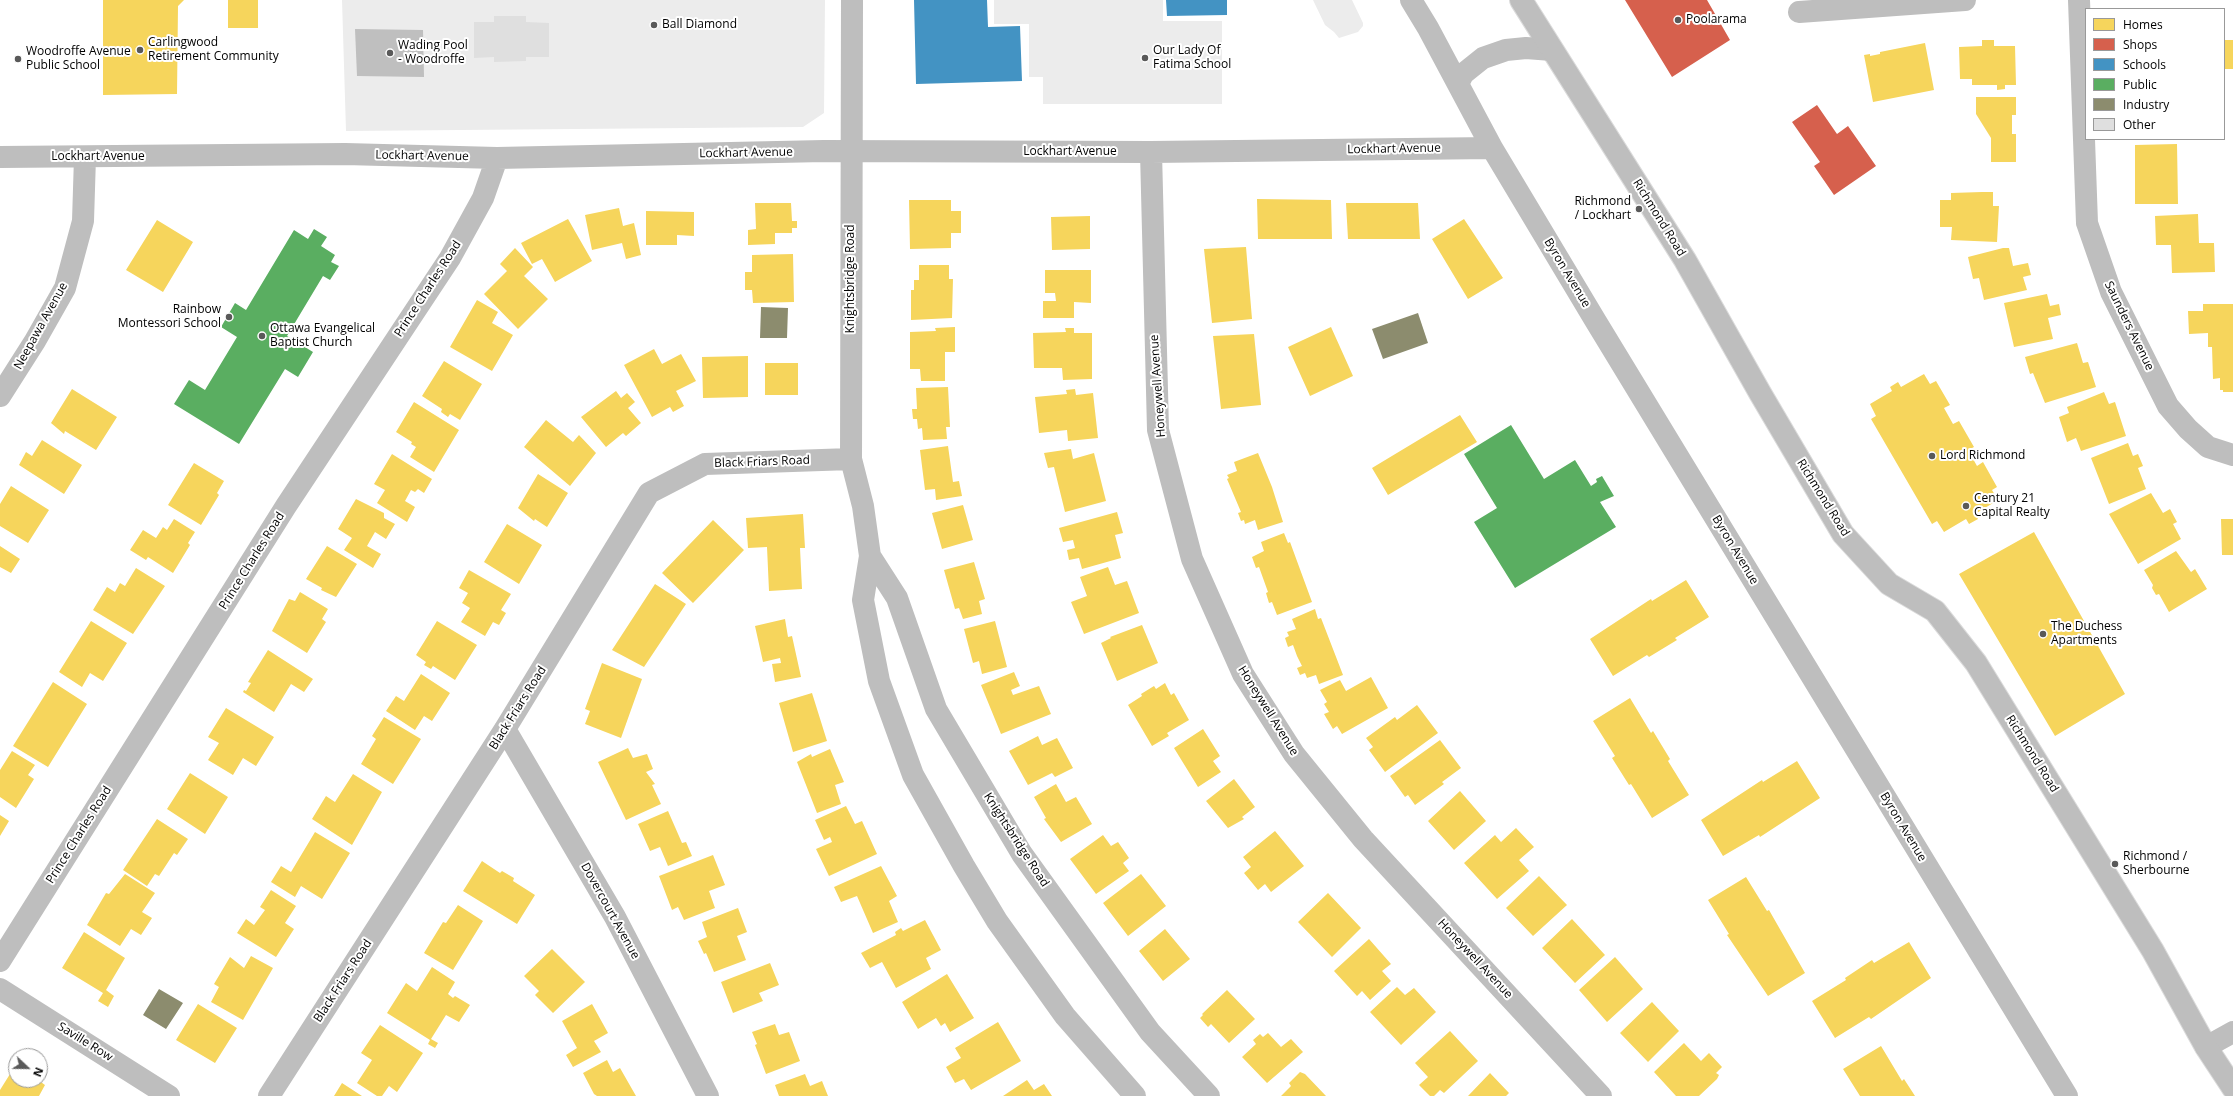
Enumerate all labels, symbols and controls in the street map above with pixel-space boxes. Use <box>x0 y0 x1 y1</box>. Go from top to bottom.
legend <box>2085 8 2225 140</box>
place label: Poolarama <box>1686 13 1747 27</box>
marker: Poolarama <box>1673 15 1683 25</box>
text: Homes <box>2123 16 2163 33</box>
place label: Ball Diamond <box>662 18 737 32</box>
marker: Ball Diamond <box>649 20 659 30</box>
place label: Carlingwood Retirement Community <box>148 36 279 64</box>
text: Shops <box>2123 36 2157 53</box>
place label: Wading Pool - Woodroffe <box>398 39 468 67</box>
place label: Our Lady Of Fatima School <box>1153 44 1231 72</box>
place label: Woodroffe Avenue Public School <box>26 45 131 73</box>
marker: Carlingwood Retirement Community <box>135 45 145 55</box>
marker: Wading Pool - Woodroffe <box>385 48 395 58</box>
marker: Our Lady Of Fatima School <box>1140 53 1150 63</box>
marker: Woodroffe Avenue Public School <box>13 54 23 64</box>
text: Schools <box>2123 56 2166 73</box>
text: Public <box>2123 76 2157 93</box>
text: Industry <box>2123 96 2169 113</box>
text: Other <box>2123 116 2156 133</box>
street label: Lockhart Avenue <box>1347 141 1441 157</box>
street label: Lockhart Avenue <box>699 145 793 161</box>
street label: Lockhart Avenue <box>1023 145 1117 159</box>
street label: Lockhart Avenue <box>375 148 469 164</box>
street label: Lockhart Avenue <box>51 150 145 164</box>
street label: Richmond Road <box>1629 177 1689 259</box>
place label: Richmond / Lockhart <box>1574 195 1631 223</box>
marker: Richmond / Lockhart <box>1634 204 1644 214</box>
street label: Knightsbridge Road <box>844 224 858 334</box>
street label: Byron Avenue <box>1541 236 1593 310</box>
street label: Prince Charles Road <box>392 238 464 340</box>
street label: Saunders Avenue <box>2101 279 2157 373</box>
street label: Neepawa Avenue <box>11 280 71 372</box>
place label: Rainbow Montessori School <box>118 303 221 331</box>
marker: Rainbow Montessori School <box>224 312 234 322</box>
place label: Ottawa Evangelical Baptist Church <box>270 322 375 350</box>
marker: Ottawa Evangelical Baptist Church <box>257 331 267 341</box>
street label: Honeywell Avenue <box>1147 334 1169 438</box>
place label: Lord Richmond <box>1940 449 2025 463</box>
marker: Lord Richmond <box>1927 451 1937 461</box>
street label: Black Friars Road <box>714 453 810 471</box>
street label: Richmond Road <box>1793 457 1853 539</box>
place label: Century 21 Capital Realty <box>1974 492 2050 520</box>
marker: Century 21 Capital Realty <box>1961 501 1971 511</box>
street label: Prince Charles Road <box>216 510 288 612</box>
street label: Byron Avenue <box>1709 513 1761 587</box>
place label: The Duchess Apartments <box>2051 620 2122 648</box>
marker: The Duchess Apartments <box>2038 629 2048 639</box>
street label: Honeywell Avenue <box>1235 663 1301 759</box>
street label: Black Friars Road <box>487 664 549 752</box>
street label: Richmond Road <box>2002 713 2062 795</box>
street label: Prince Charles Road <box>43 784 115 886</box>
street label: Knightsbridge Road <box>980 790 1052 890</box>
street label: Byron Avenue <box>1877 790 1929 864</box>
place label: Richmond / Sherbourne <box>2123 850 2190 878</box>
marker: Richmond / Sherbourne <box>2110 859 2120 869</box>
street label: Dovercourt Avenue <box>578 860 642 962</box>
street label: Honeywell Avenue <box>1435 916 1515 1002</box>
street label: Black Friars Road <box>311 937 375 1025</box>
street label: Saville Row <box>55 1019 115 1065</box>
north arrow <box>8 1048 48 1088</box>
text: N <box>30 1065 47 1079</box>

